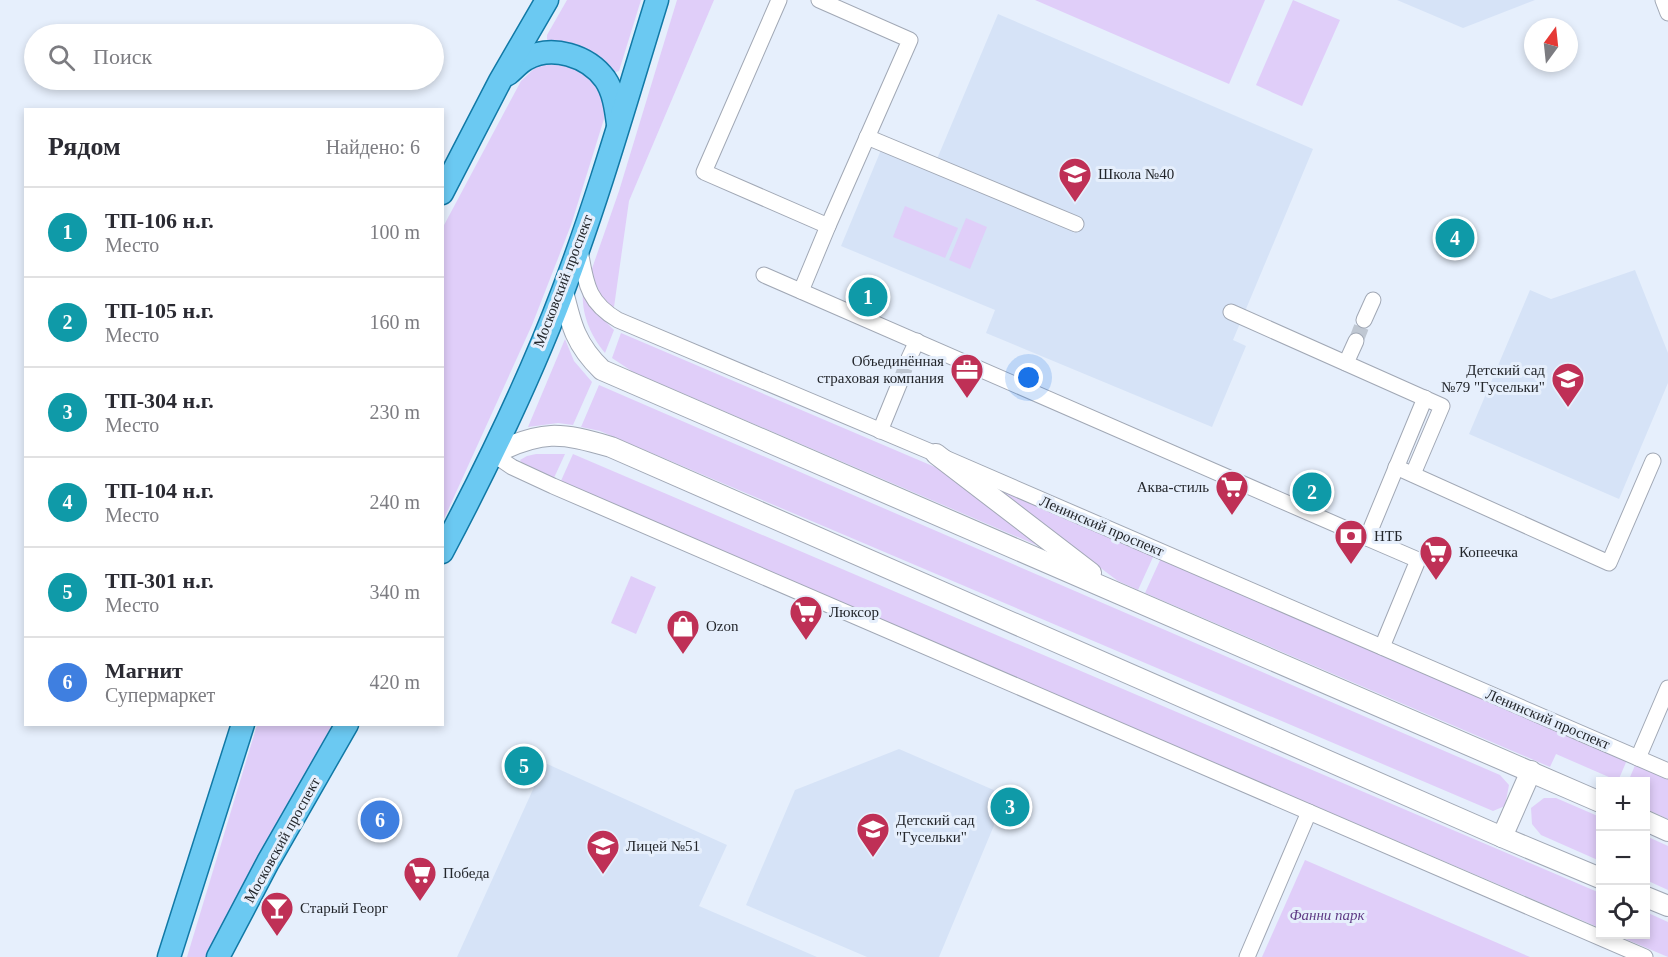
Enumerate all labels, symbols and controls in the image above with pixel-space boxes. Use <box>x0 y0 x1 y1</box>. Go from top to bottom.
north arrow <box>1524 18 1578 72</box>
search box <box>24 24 444 90</box>
icon: search <box>45 41 78 74</box>
text: Поиск <box>93 44 152 69</box>
text: Рядом <box>48 132 121 161</box>
text: Найдено: 6 <box>326 136 420 158</box>
school or university icon: Школа №40 <box>1057 156 1093 203</box>
place label: Школа №40 <box>1098 166 1174 182</box>
text: ТП-106 н.г. <box>105 208 214 233</box>
street label: Московский проспект <box>530 212 596 350</box>
pin: 4 <box>1436 216 1474 260</box>
text: 1 <box>63 221 73 243</box>
text: 100 m <box>369 221 420 243</box>
text: Место <box>105 234 159 256</box>
pin: 1 <box>848 274 888 320</box>
text: ТП-105 н.г. <box>105 298 214 323</box>
text: 2 <box>63 311 73 333</box>
text: 160 m <box>369 311 420 333</box>
text: Место <box>105 324 159 346</box>
office icon: Объединённая страховая компания <box>949 352 985 399</box>
place label: Объединённая страховая компания <box>817 353 944 386</box>
school or university icon: Детский сад №79 "Гусельки" <box>1550 361 1586 408</box>
place label: Детский сад №79 "Гусельки" <box>1441 362 1545 395</box>
your location <box>1014 363 1043 392</box>
text: ТП-304 н.г. <box>105 388 214 413</box>
text: 3 <box>63 401 73 423</box>
text: 230 m <box>369 401 420 423</box>
text: Место <box>105 414 159 436</box>
supermarket icon: Аква-стиль <box>1214 469 1250 516</box>
pin: 2 <box>1292 470 1332 514</box>
text: ТП-104 н.г. <box>105 478 214 503</box>
place label: Аква-стиль <box>1137 479 1209 495</box>
text: 4 <box>63 491 73 513</box>
text: 240 m <box>369 491 420 513</box>
street label: Ленинский проспект <box>1038 493 1167 560</box>
text: Место <box>105 504 159 526</box>
bank icon: НТБ <box>1333 518 1369 565</box>
place label: НТБ <box>1374 528 1403 544</box>
supermarket icon: Копеечка <box>1418 534 1454 581</box>
place label: Копеечка <box>1459 544 1518 560</box>
text: ТП-301 н.г. <box>105 568 214 593</box>
text: 5 <box>63 581 73 603</box>
text: 340 m <box>369 581 420 603</box>
text: Место <box>105 594 159 616</box>
supermarket icon: Люксор <box>788 594 824 641</box>
place label: Люксор <box>829 604 879 620</box>
shop icon: Ozon <box>665 608 701 655</box>
place label: Ozon <box>706 618 739 634</box>
text: Магнит <box>105 658 183 683</box>
text: 6 <box>63 671 73 693</box>
text: 420 m <box>369 671 420 693</box>
text: Супермаркет <box>105 684 215 706</box>
street label: Ленинский проспект <box>1484 686 1613 753</box>
pin: 5 <box>504 744 544 789</box>
street label: Московский проспект <box>241 774 323 905</box>
map controls <box>1596 777 1650 939</box>
button: + <box>1596 777 1650 831</box>
pin: 3 <box>990 784 1030 830</box>
pin: 6 <box>360 798 400 842</box>
school or university icon: Детский сад "Гусельки" <box>855 811 891 858</box>
place label: Детский сад "Гусельки" <box>896 812 975 845</box>
school or university icon: Лицей №51 <box>585 828 621 875</box>
button: − <box>1596 831 1650 885</box>
place label: Лицей №51 <box>626 838 700 854</box>
supermarket icon: Победа <box>402 855 438 902</box>
place label: Победа <box>443 865 490 881</box>
button: locate <box>1596 885 1650 939</box>
bar icon: Старый Георг <box>259 890 295 937</box>
place label: Старый Георг <box>300 900 388 916</box>
park label: Фанни парк <box>1289 907 1366 923</box>

